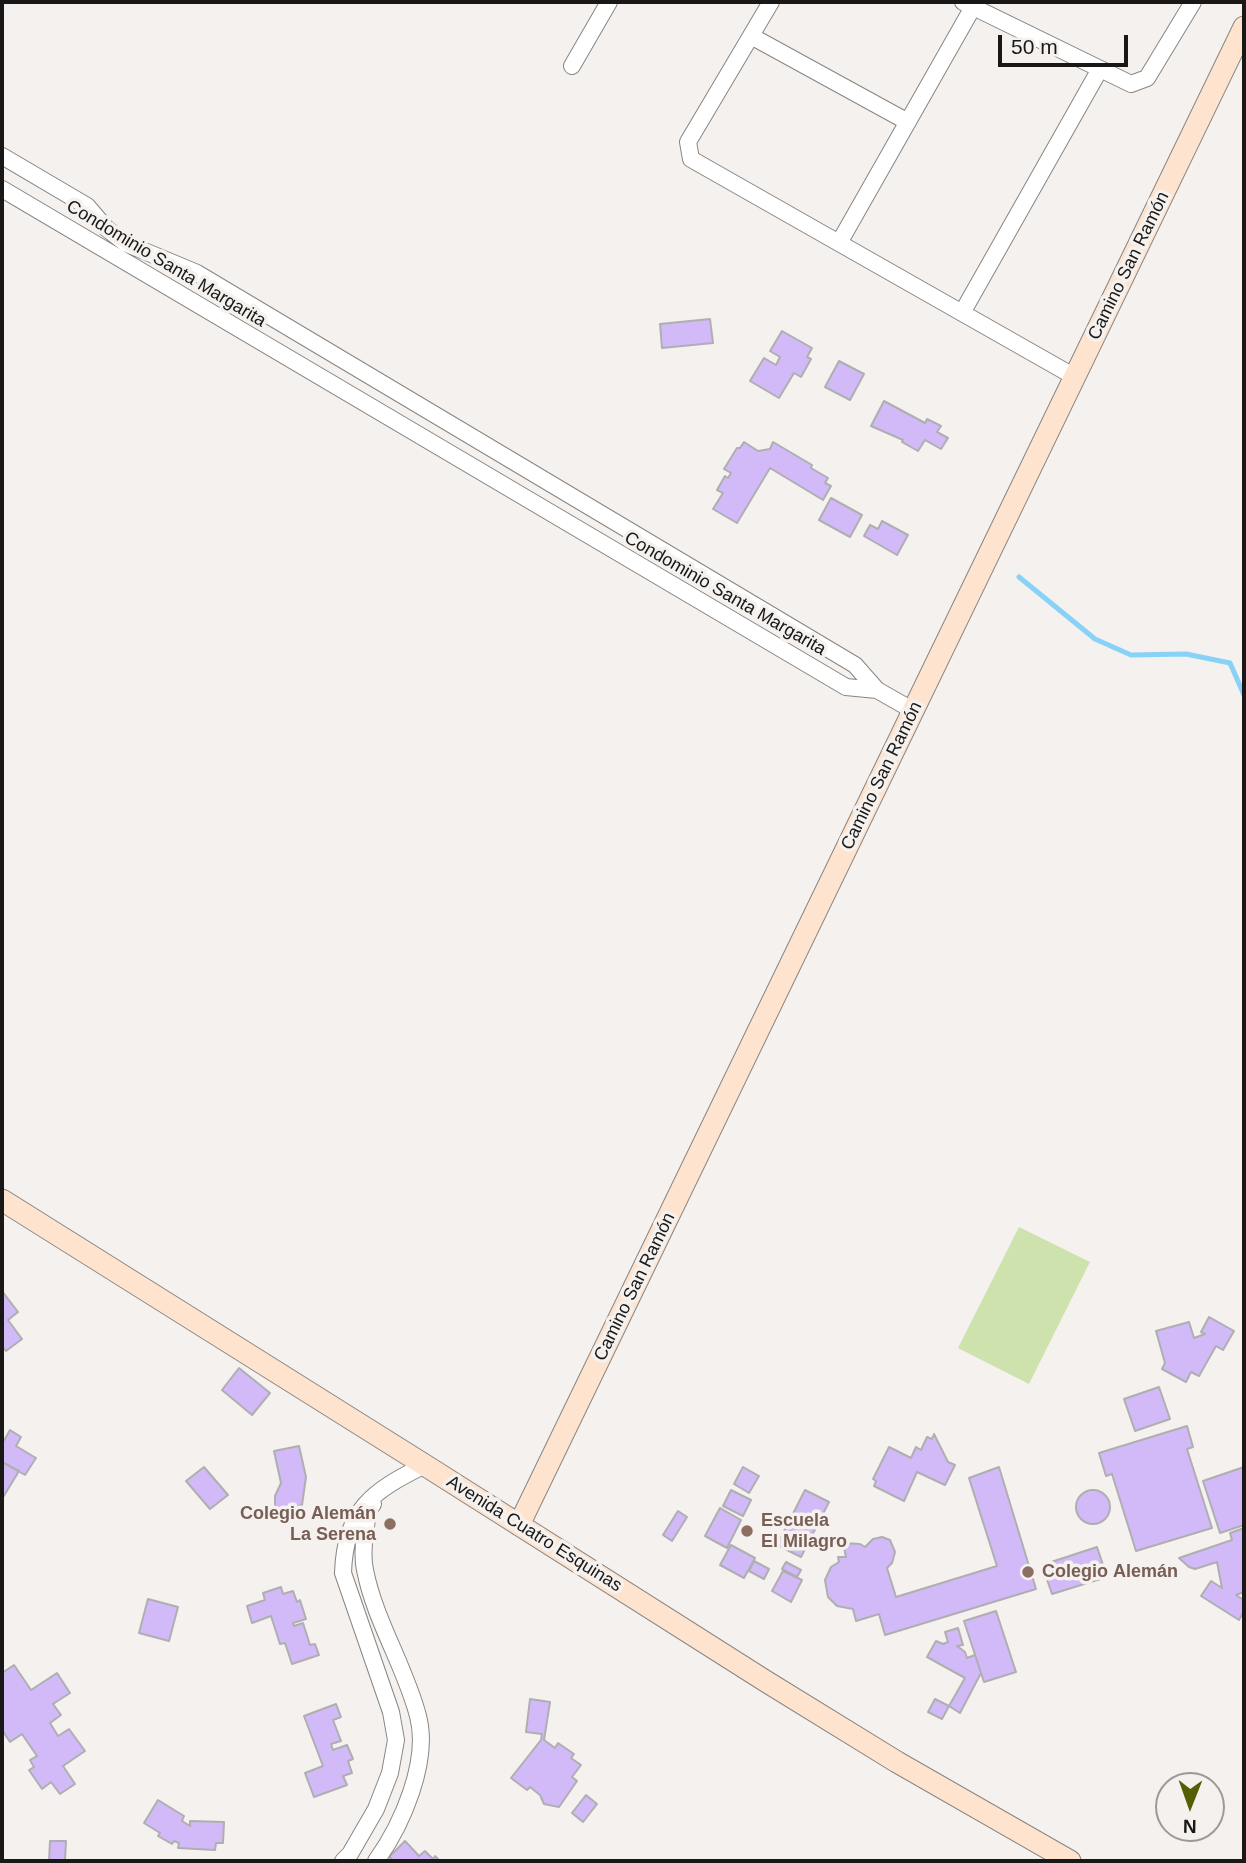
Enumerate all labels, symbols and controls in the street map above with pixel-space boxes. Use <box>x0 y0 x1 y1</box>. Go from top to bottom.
scale bar <box>1001 21 1130 65</box>
text: 50 m <box>1011 35 1058 58</box>
street label: Camino San Ramón <box>1084 188 1174 344</box>
street label: Condominio Santa Margarita <box>62 196 270 332</box>
street label: Condominio Santa Margarita <box>620 527 830 661</box>
street label: Camino San Ramón <box>837 698 927 854</box>
street label: Camino San Ramón <box>590 1209 680 1365</box>
street label: Avenida Cuatro Esquinas <box>442 1471 626 1597</box>
place label: Colegio Alemán La Serena <box>240 1503 376 1546</box>
place label: Escuela El Milagro <box>761 1510 847 1552</box>
marker: Colegio Alemán La Serena <box>382 1516 398 1532</box>
marker: Escuela El Milagro <box>739 1523 755 1539</box>
place label: Colegio Alemán <box>1042 1561 1178 1583</box>
marker: Colegio Alemán <box>1020 1564 1036 1580</box>
north arrow <box>1155 1772 1225 1842</box>
text: N <box>1183 1816 1197 1837</box>

